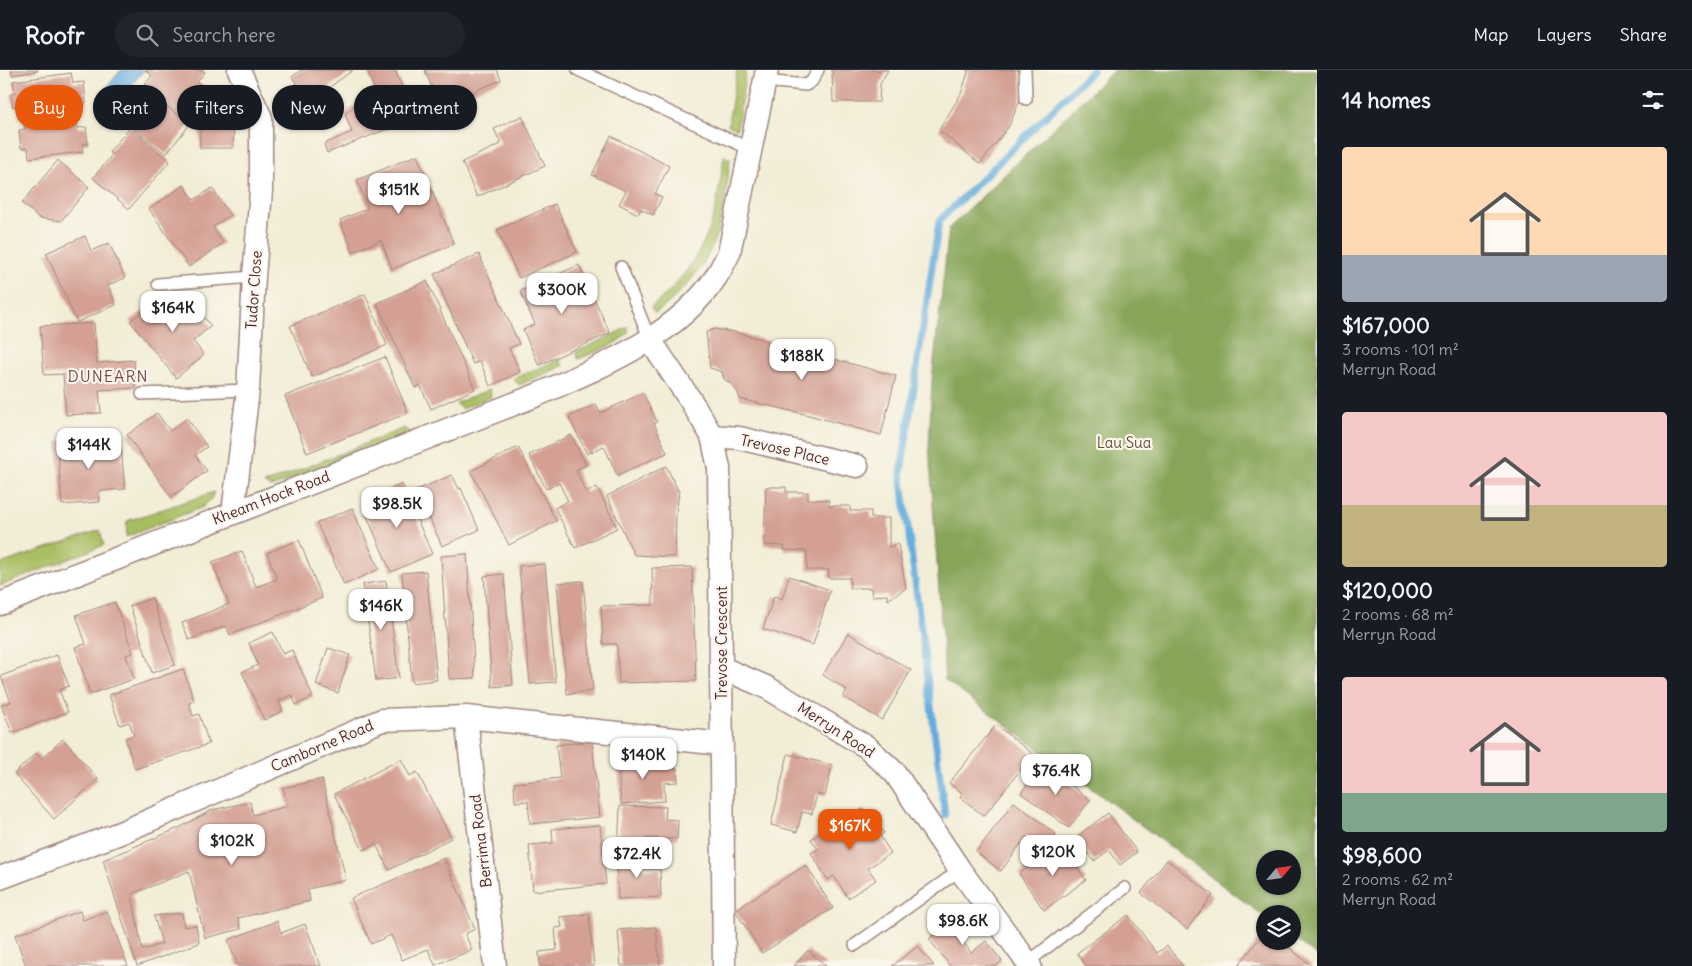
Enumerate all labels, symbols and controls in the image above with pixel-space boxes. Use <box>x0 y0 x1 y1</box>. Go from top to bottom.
search box <box>115 12 465 57</box>
text: Roofr <box>25 20 85 50</box>
icon: search <box>133 21 161 49</box>
text: Search here <box>173 23 276 47</box>
text: Map <box>1473 23 1508 46</box>
text: Layers <box>1536 23 1592 46</box>
text: Share <box>1620 23 1667 46</box>
chip: Buy <box>15 85 83 130</box>
chip: Rent <box>93 85 167 130</box>
chip: Filters <box>177 85 262 130</box>
chip: New <box>272 85 344 130</box>
chip: Apartment <box>354 85 477 130</box>
icon: filters <box>1639 86 1667 114</box>
text: 14 homes <box>1342 87 1431 114</box>
pin: $151K <box>364 172 434 215</box>
text: $151K <box>379 179 419 199</box>
icon: home <box>1460 179 1550 269</box>
street label: Tudor Close <box>241 250 266 330</box>
pin: $300K <box>527 272 597 315</box>
text: $300K <box>538 279 586 299</box>
pin: $164K <box>138 290 208 333</box>
text: $164K <box>151 297 195 317</box>
text: $167,000 <box>1342 312 1430 339</box>
pin: $188K <box>767 338 837 381</box>
text: 3 rooms · 101 m² <box>1342 339 1459 359</box>
text: $188K <box>780 345 824 365</box>
text: Merryn Road <box>1342 359 1436 379</box>
district label: DUNEARN <box>67 366 149 386</box>
pin: $144K <box>54 428 124 470</box>
street label: Trevose Place <box>739 430 832 469</box>
park label: Lau Sua <box>1097 433 1152 452</box>
text: $144K <box>67 434 111 454</box>
icon: home <box>1460 444 1550 534</box>
street label: Kheam Hock Road <box>209 466 333 529</box>
pin: $98.5K <box>356 486 438 529</box>
text: $98.5K <box>372 493 422 513</box>
text: $120,000 <box>1342 577 1433 604</box>
street label: Trevose Crescent <box>712 586 731 700</box>
pin: $146K <box>346 588 416 631</box>
text: $146K <box>359 595 403 615</box>
text: 2 rooms · 68 m² <box>1342 604 1454 624</box>
text: Merryn Road <box>1342 624 1436 644</box>
street label: Merryn Road <box>794 698 879 762</box>
icon: home <box>1460 709 1550 799</box>
street label: Camborne Road <box>268 715 376 776</box>
pin: $140K <box>608 738 678 780</box>
text: $140K <box>621 744 665 764</box>
pin: $76.4K <box>1015 754 1097 796</box>
text: $76.4K <box>1032 760 1080 780</box>
street label: Berrima Road <box>465 793 496 889</box>
pin: $167K <box>815 808 885 851</box>
text: $167K <box>829 815 871 835</box>
pin: $102K <box>197 824 267 866</box>
text: $102K <box>210 830 254 850</box>
pin: $120K <box>1018 834 1088 877</box>
pin: $72.4K <box>596 836 678 879</box>
text: $120K <box>1031 841 1075 861</box>
text: $98,600 <box>1342 842 1422 869</box>
text: $72.4K <box>613 843 661 863</box>
north arrow <box>1256 850 1301 895</box>
map controls <box>1256 850 1301 950</box>
text: 2 rooms · 62 m² <box>1342 869 1453 889</box>
text: Merryn Road <box>1342 889 1436 909</box>
pin: $98.6K <box>922 904 1004 946</box>
button: layers <box>1256 905 1301 950</box>
text: $98.6K <box>938 910 988 930</box>

